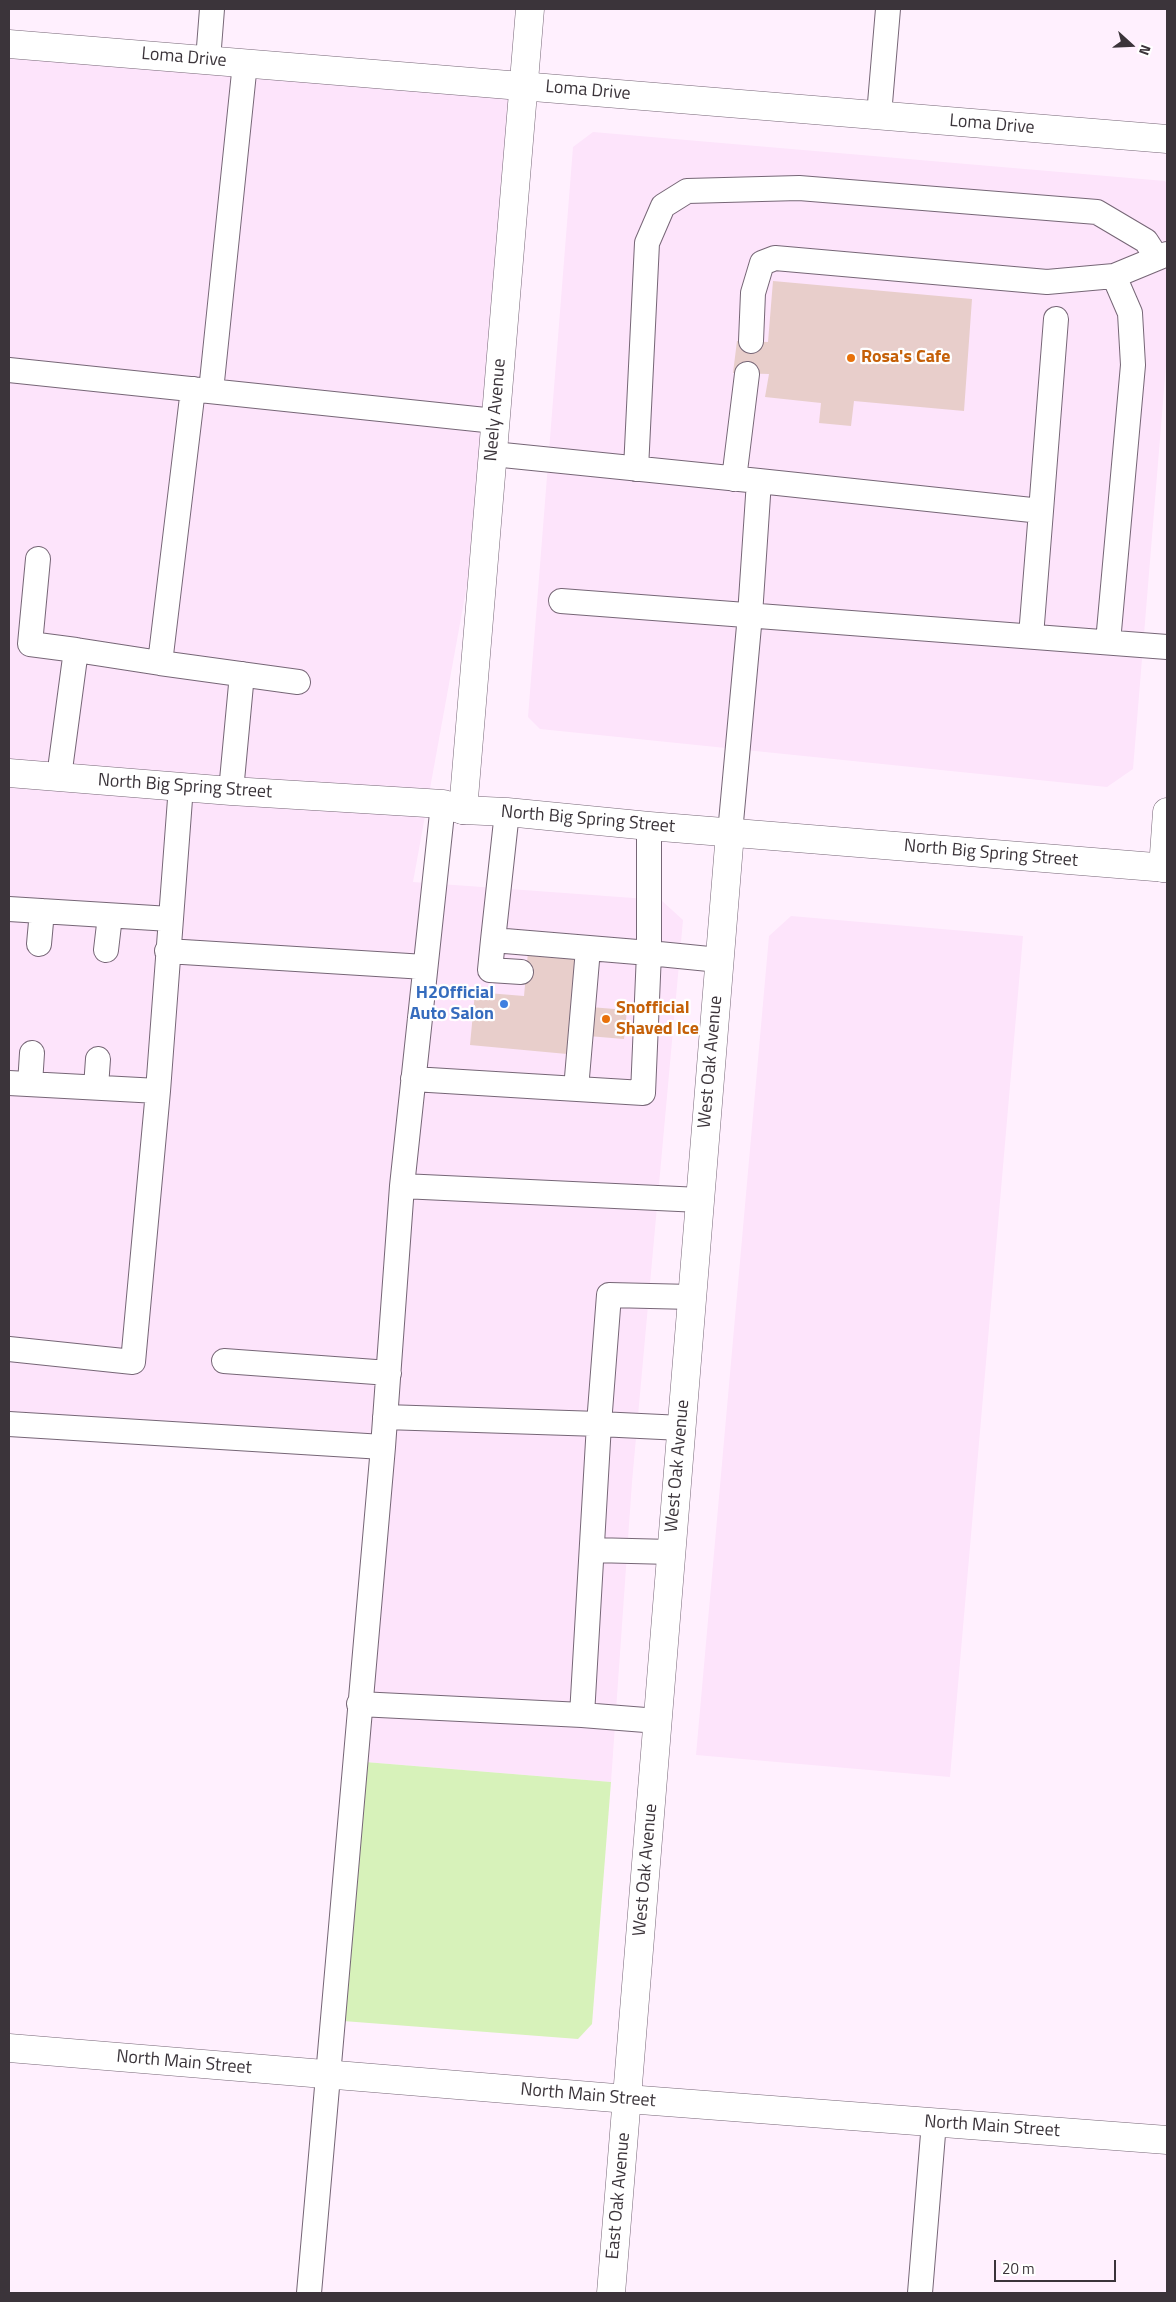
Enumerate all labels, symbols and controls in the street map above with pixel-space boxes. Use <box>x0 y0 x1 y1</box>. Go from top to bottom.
north arrow <box>1106 20 1156 70</box>
text: N <box>1134 42 1157 58</box>
street label: Loma Drive <box>141 44 227 72</box>
street label: Loma Drive <box>545 77 631 105</box>
street label: Loma Drive <box>949 111 1035 139</box>
place label: Rosa's Cafe <box>861 347 950 369</box>
marker: Rosa's Cafe <box>845 352 857 364</box>
street label: Neely Avenue <box>481 358 511 462</box>
street label: North Big Spring Street <box>97 770 273 804</box>
street label: North Big Spring Street <box>500 802 676 838</box>
street label: North Big Spring Street <box>903 836 1079 872</box>
place label: H2Official Auto Salon <box>410 983 494 1026</box>
street label: West Oak Avenue <box>694 995 728 1129</box>
marker: H2Official Auto Salon <box>498 998 510 1010</box>
place label: Snofficial Shaved Ice <box>616 998 699 1040</box>
marker: Snofficial Shaved Ice <box>600 1013 612 1025</box>
street label: West Oak Avenue <box>661 1399 695 1533</box>
street label: West Oak Avenue <box>629 1803 663 1937</box>
street label: North Main Street <box>115 2046 253 2080</box>
street label: North Main Street <box>519 2079 657 2113</box>
street label: North Main Street <box>923 2111 1061 2143</box>
street label: East Oak Avenue <box>603 2132 635 2260</box>
scale bar <box>996 2250 1118 2282</box>
text: 20 m <box>1002 2257 1035 2280</box>

